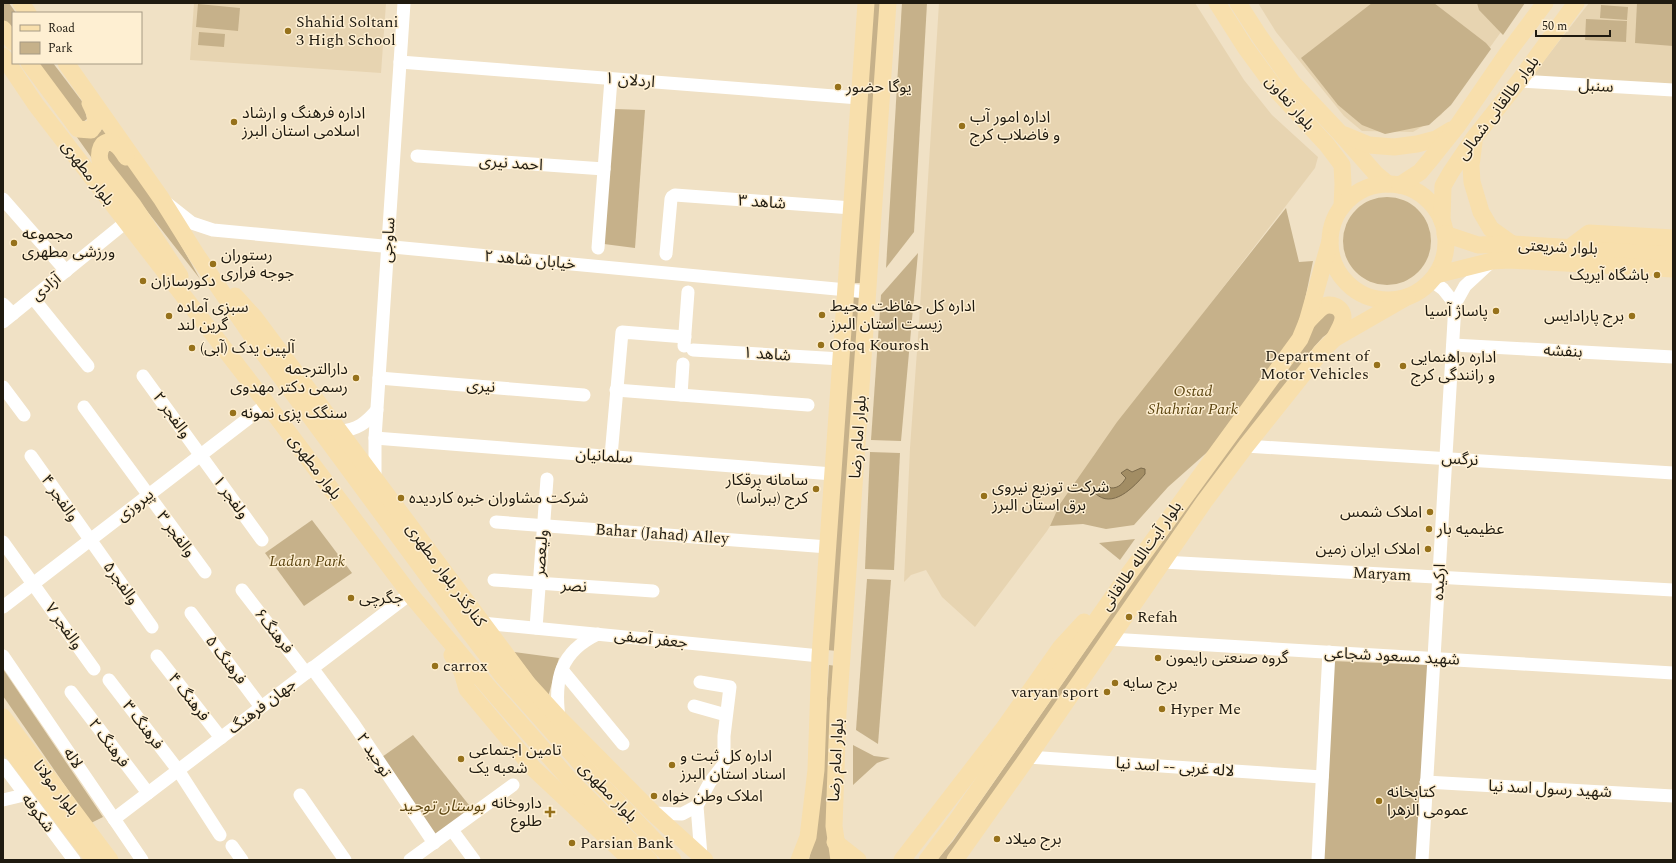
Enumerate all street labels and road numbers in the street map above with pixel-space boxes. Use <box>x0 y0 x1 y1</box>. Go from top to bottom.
street label: بلوار طالقانی شمالی <box>1451 51 1545 165</box>
street label: اردلان ۱ <box>604 66 656 94</box>
street label: بلوار تعاون <box>1259 70 1321 136</box>
street label: سنبل <box>1578 73 1614 99</box>
street label: بلوار مطهری <box>55 135 121 211</box>
street label: احمد نیری <box>478 149 544 177</box>
street label: شاهد ۳ <box>737 188 787 216</box>
street label: ساوجی <box>374 216 402 264</box>
street label: بلوار شریعتی <box>1518 233 1598 261</box>
street label: خیابان شاهد ۲ <box>483 244 577 276</box>
street label: آزادی <box>26 267 67 307</box>
street label: بنفشه <box>1543 338 1583 364</box>
street label: شاهد ۱ <box>742 340 792 368</box>
street label: نیری <box>466 373 496 399</box>
street label: والفجر ۲ <box>147 387 197 443</box>
street label: بلوار امام رضا <box>843 395 873 479</box>
street label: بلوار مطهری <box>282 429 348 505</box>
street label: سلمانیان <box>575 442 633 470</box>
street label: نرگس <box>1441 446 1479 472</box>
street label: والفجر ۴ <box>35 470 85 526</box>
street label: ولفجر ۱ <box>207 470 255 524</box>
street label: پیروزی <box>111 483 159 527</box>
street label: بلوار آیت‌الله طالقانی <box>1094 496 1188 616</box>
street label: والفجر ۳ <box>151 506 201 562</box>
street label: Bahar (Jahad) Alley <box>594 517 731 551</box>
street label: کنارگذر بلوار مطهری <box>400 518 492 632</box>
street label: ولیعصر <box>527 529 555 578</box>
street label: والفجر۵ <box>97 556 145 610</box>
street label: Maryam <box>1352 560 1412 588</box>
street label: ارکیده <box>1426 563 1452 601</box>
street label: نصر <box>559 573 588 599</box>
street label: والفجر ۷ <box>39 598 89 654</box>
street label: فرهنگ۶ <box>248 603 300 659</box>
street label: جعفر آصفی <box>613 623 689 655</box>
street label: فرهنگ ۵ <box>199 630 253 690</box>
street label: شهید مسعود شجاعی <box>1324 640 1460 672</box>
street label: فرهنگ ۴ <box>162 667 216 727</box>
street label: جهان فرهنگ <box>223 672 301 740</box>
street label: فرهنگ ۳ <box>116 695 170 755</box>
street label: فرهنگ ۲ <box>82 713 136 773</box>
street label: بلوار امام رضا <box>822 718 850 802</box>
street label: توحید ۲ <box>350 728 398 782</box>
street label: لاله <box>57 742 89 774</box>
street label: لاله غربی -- اسد نیا <box>1115 751 1235 783</box>
street label: بلوار مولانا <box>27 755 85 821</box>
street label: بلوار مطهری <box>573 756 643 828</box>
street label: شهید رسول اسد نیا <box>1488 774 1612 804</box>
street label: شکوفه <box>15 789 61 837</box>

